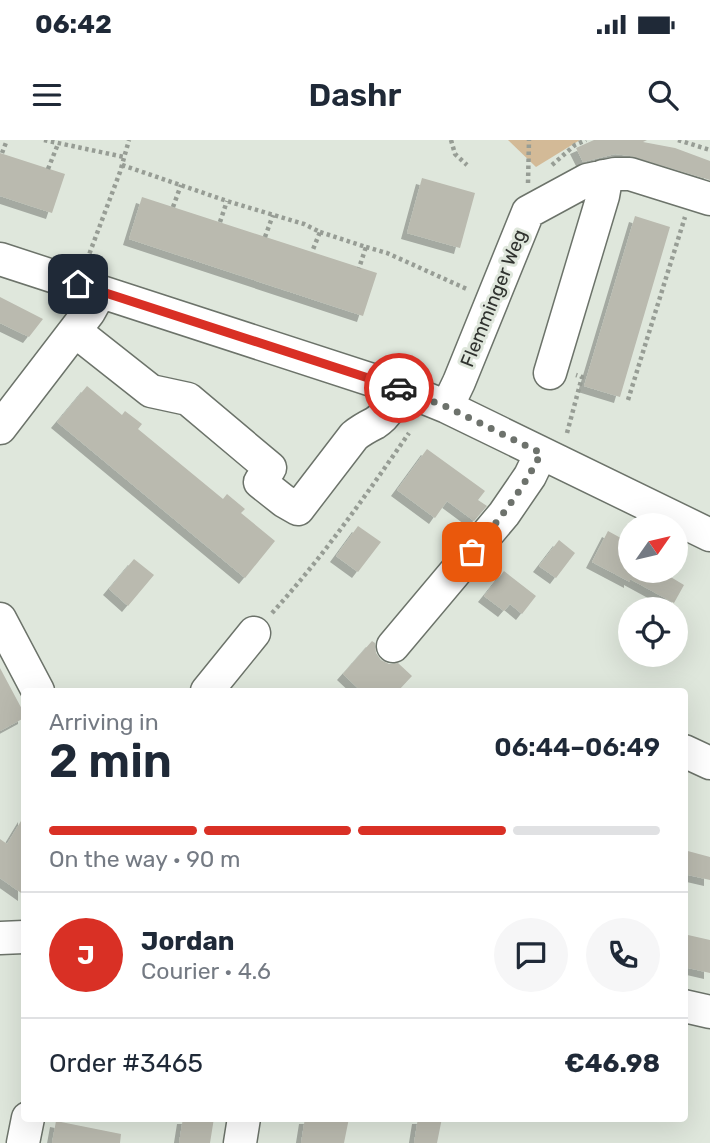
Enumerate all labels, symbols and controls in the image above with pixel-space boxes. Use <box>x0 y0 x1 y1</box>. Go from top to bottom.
text: 06:42 <box>35 9 112 40</box>
icon: menu <box>28 76 66 114</box>
text: Dashr <box>309 76 401 114</box>
icon: search <box>644 76 682 114</box>
street label: Flemminger Weg <box>455 226 532 370</box>
pin <box>48 254 108 314</box>
icon: home <box>59 265 97 303</box>
courier <box>364 353 434 423</box>
icon: car <box>380 369 418 407</box>
north arrow <box>618 513 688 583</box>
map controls <box>618 513 688 667</box>
pin <box>442 522 502 582</box>
icon: bag <box>453 533 491 571</box>
button: locate <box>618 597 688 667</box>
text: Arriving in <box>49 708 159 736</box>
text: 06:44–06:49 <box>494 732 660 763</box>
text: 2 min <box>49 734 172 789</box>
text: On the way · 90 m <box>49 845 240 873</box>
button: chat <box>494 918 568 992</box>
button: phone <box>586 918 660 992</box>
text: Jordan <box>141 926 234 957</box>
text: J <box>77 940 95 971</box>
text: Courier · 4.6 <box>141 957 271 985</box>
text: Order #3465 <box>49 1048 203 1079</box>
text: €46.98 <box>564 1048 660 1079</box>

